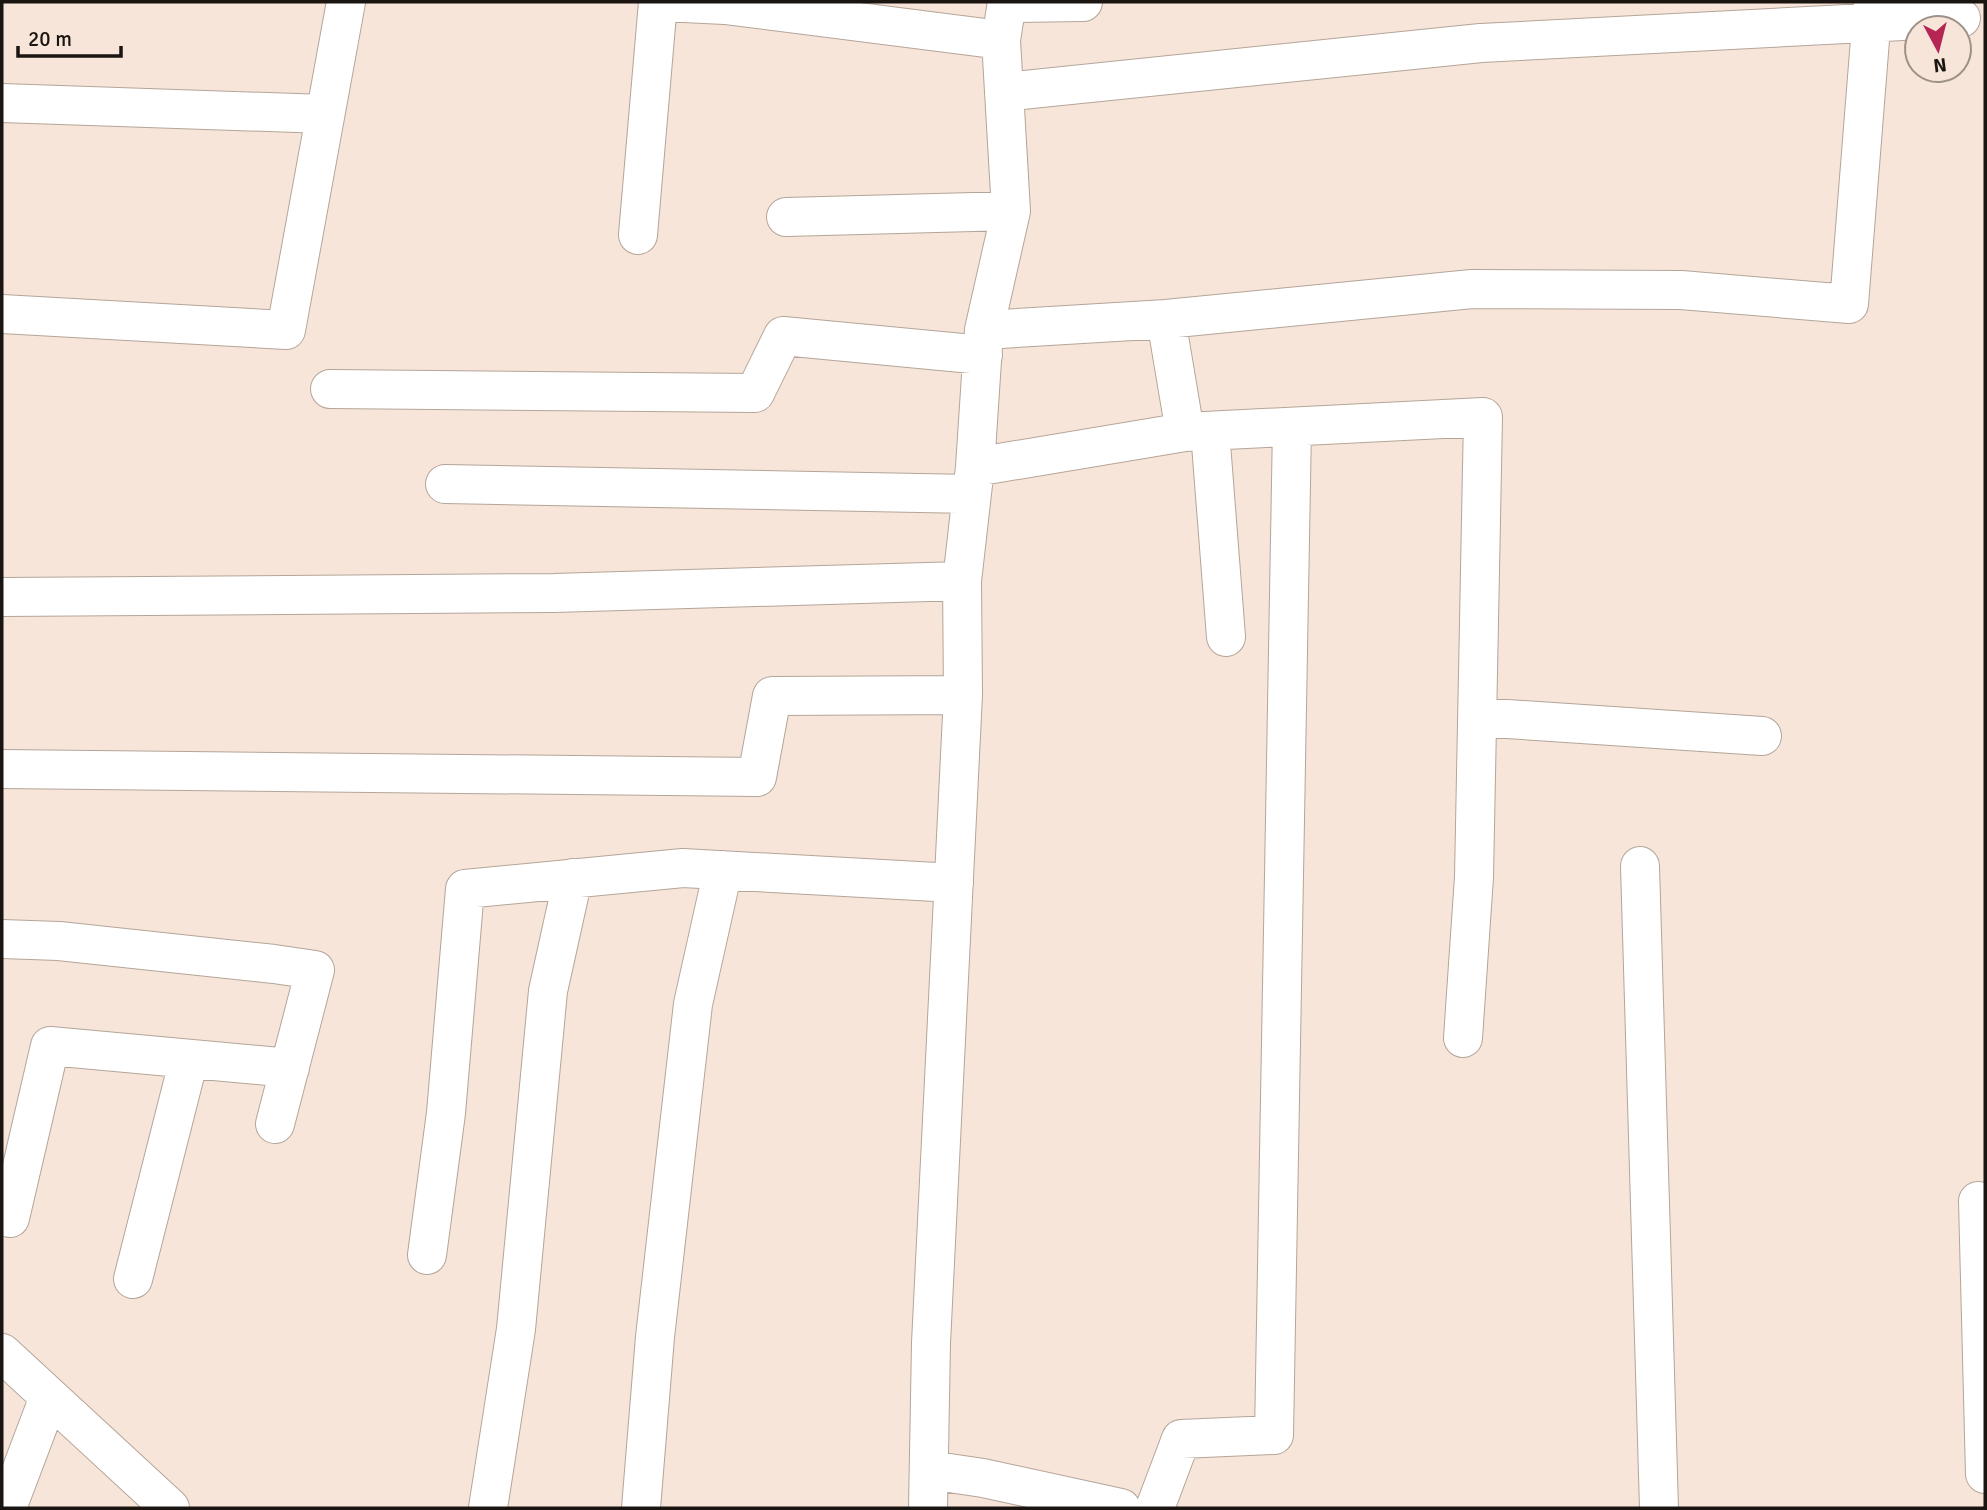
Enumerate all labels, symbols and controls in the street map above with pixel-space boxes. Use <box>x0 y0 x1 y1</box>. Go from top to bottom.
scale bar <box>18 14 121 58</box>
north arrow <box>1903 14 1973 84</box>
text: 20 m <box>28 26 72 52</box>
text: N <box>1932 52 1948 78</box>

